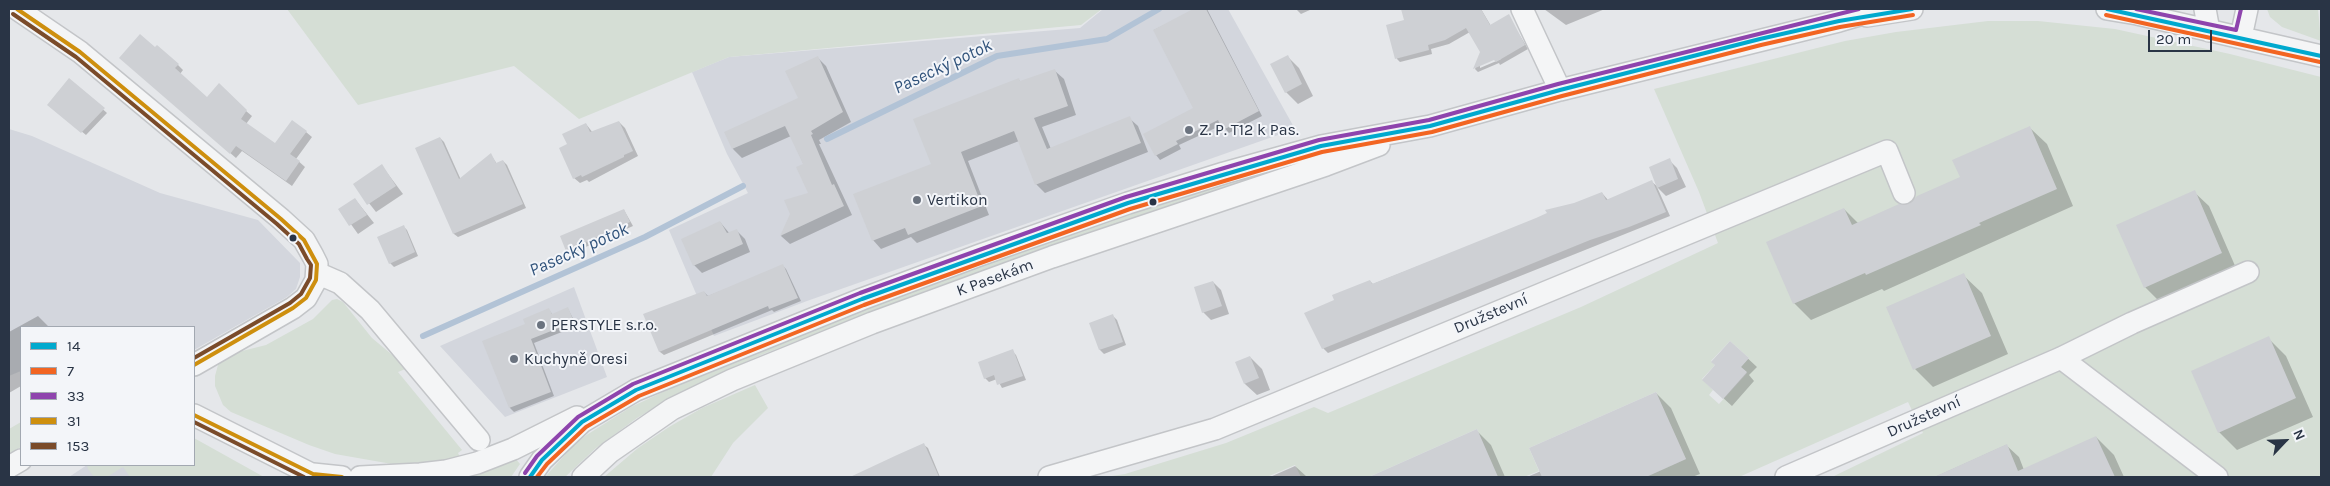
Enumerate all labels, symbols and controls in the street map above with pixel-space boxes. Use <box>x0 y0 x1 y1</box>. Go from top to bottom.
scale bar <box>2150 20 2214 52</box>
text: 20 m <box>2156 30 2191 48</box>
water label: Pasecký potok <box>890 35 996 99</box>
place label: Z. P. T12 k Pas. <box>1199 120 1299 140</box>
marker: Z. P. T12 k Pas. <box>1183 124 1195 136</box>
place label: Vertikon <box>927 190 988 210</box>
marker: Vertikon <box>911 194 923 206</box>
unlabelled marker <box>1148 197 1158 207</box>
water label: Pasecký potok <box>526 219 632 281</box>
unlabelled marker <box>288 233 298 243</box>
street label: K Pasekám <box>954 255 1036 301</box>
street label: Družstevní <box>1451 290 1531 338</box>
place label: PERSTYLE s.r.o. <box>551 315 657 335</box>
marker: PERSTYLE s.r.o. <box>535 319 547 331</box>
legend <box>20 326 195 466</box>
text: 14 <box>67 337 80 355</box>
place label: Kuchyně Oresi <box>524 349 628 369</box>
marker: Kuchyně Oresi <box>508 353 520 365</box>
text: 7 <box>67 362 74 380</box>
text: 33 <box>67 387 85 405</box>
street label: Družstevní <box>1884 392 1964 442</box>
text: 31 <box>67 412 81 430</box>
north arrow <box>2260 416 2310 466</box>
text: N <box>2289 427 2309 443</box>
text: 153 <box>67 437 89 455</box>

